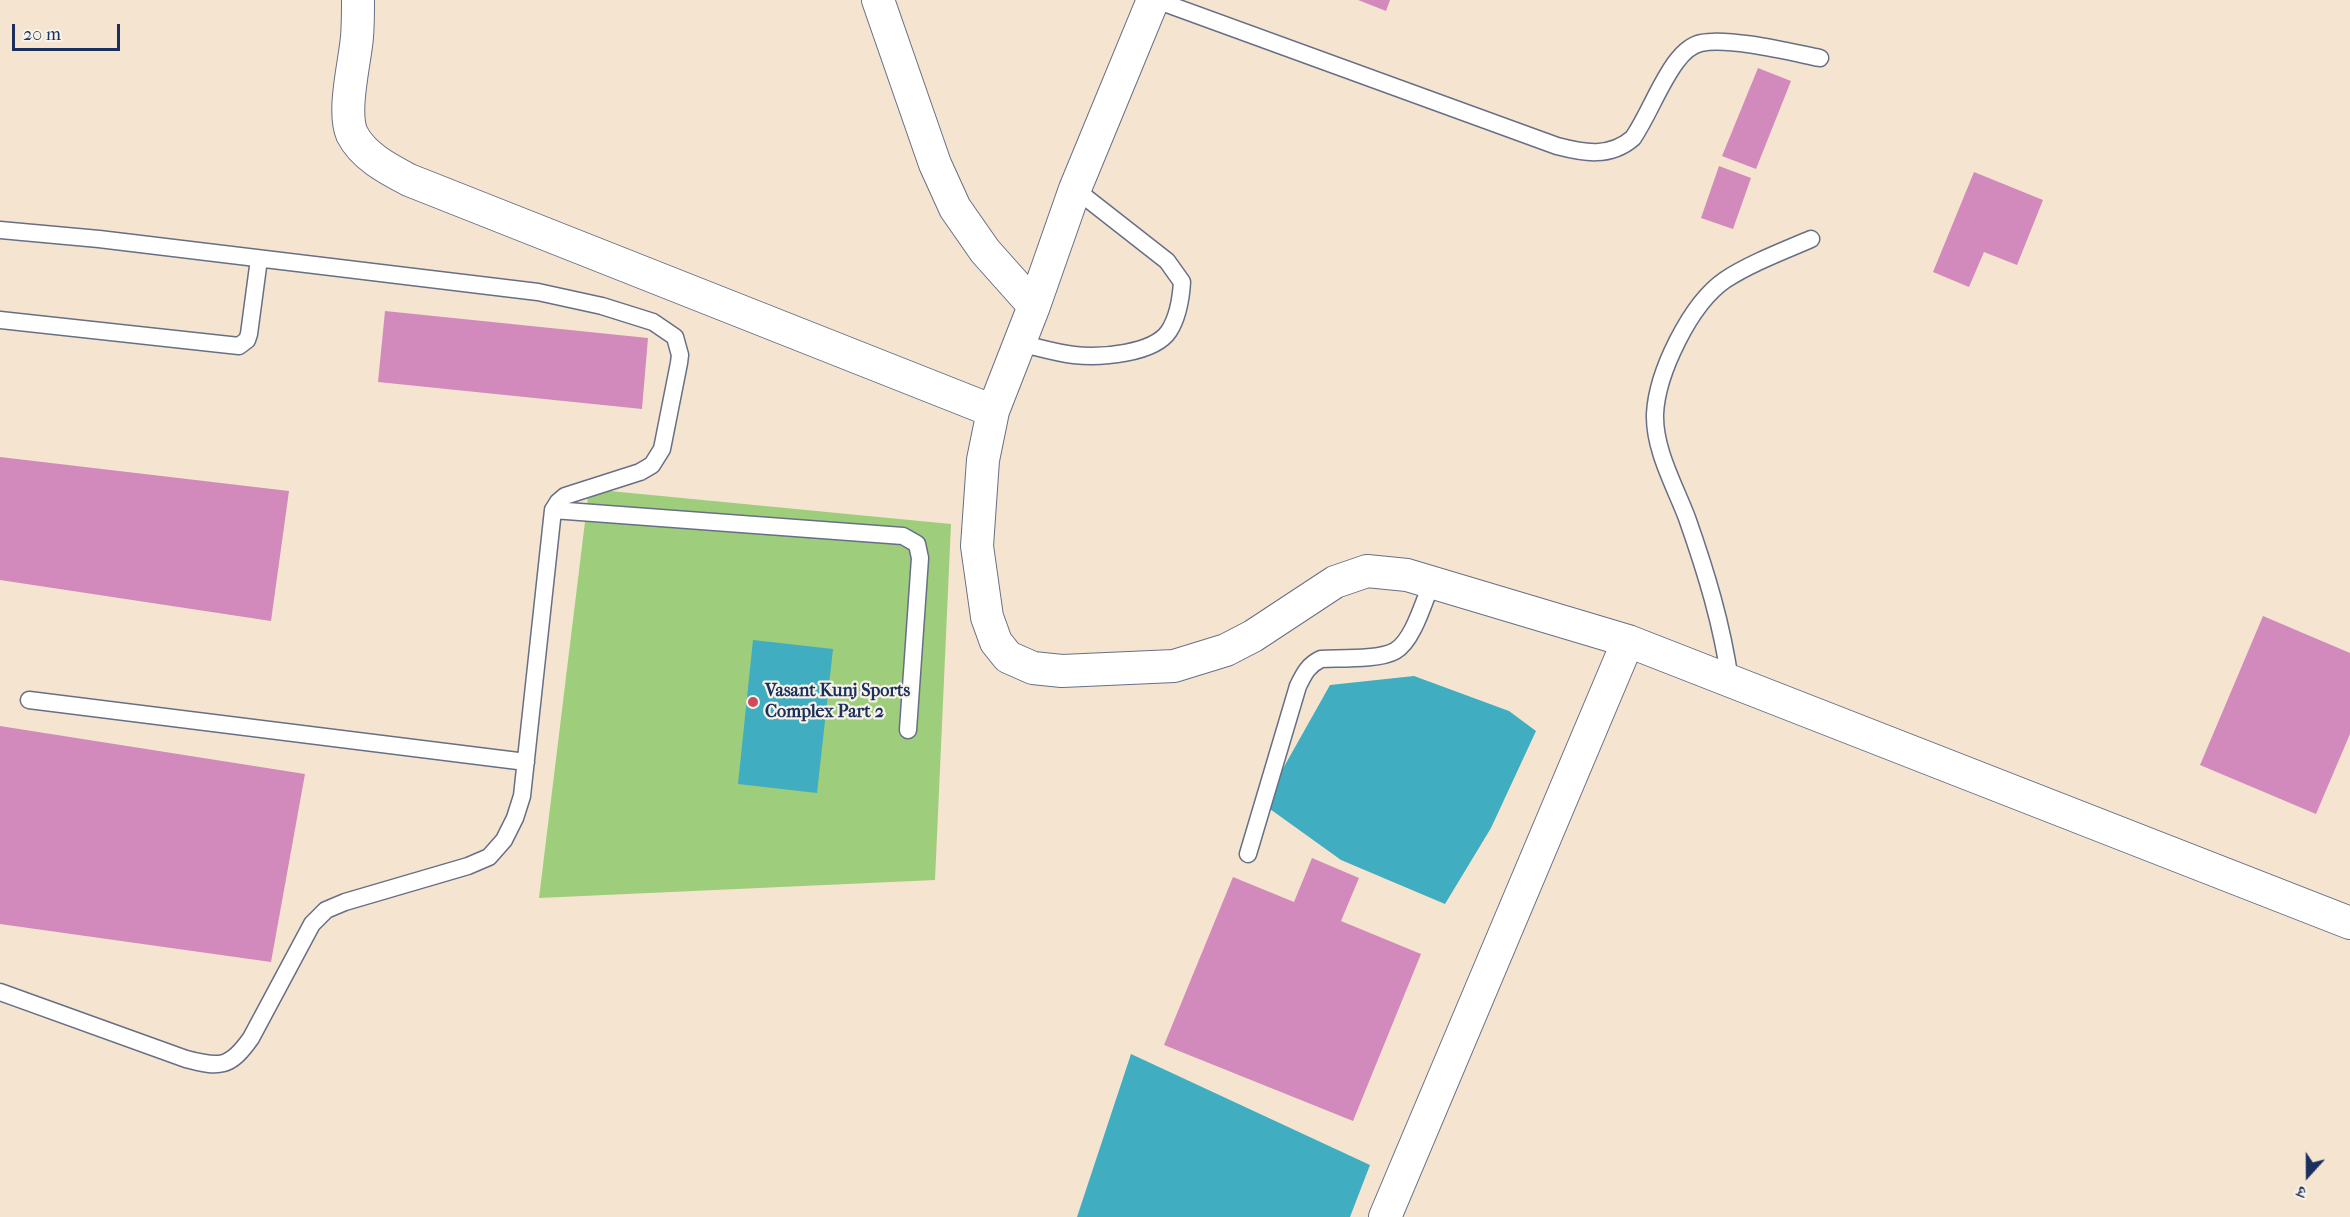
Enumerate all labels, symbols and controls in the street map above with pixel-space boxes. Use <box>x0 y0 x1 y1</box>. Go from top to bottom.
scale bar <box>15 12 123 50</box>
text: 20 m <box>23 24 61 45</box>
place label: Vasant Kunj Sports Complex Part 2 <box>765 681 910 724</box>
marker: Vasant Kunj Sports Complex Part 2 <box>746 695 760 709</box>
north arrow <box>2278 1145 2338 1205</box>
text: उ <box>2294 1182 2309 1203</box>

